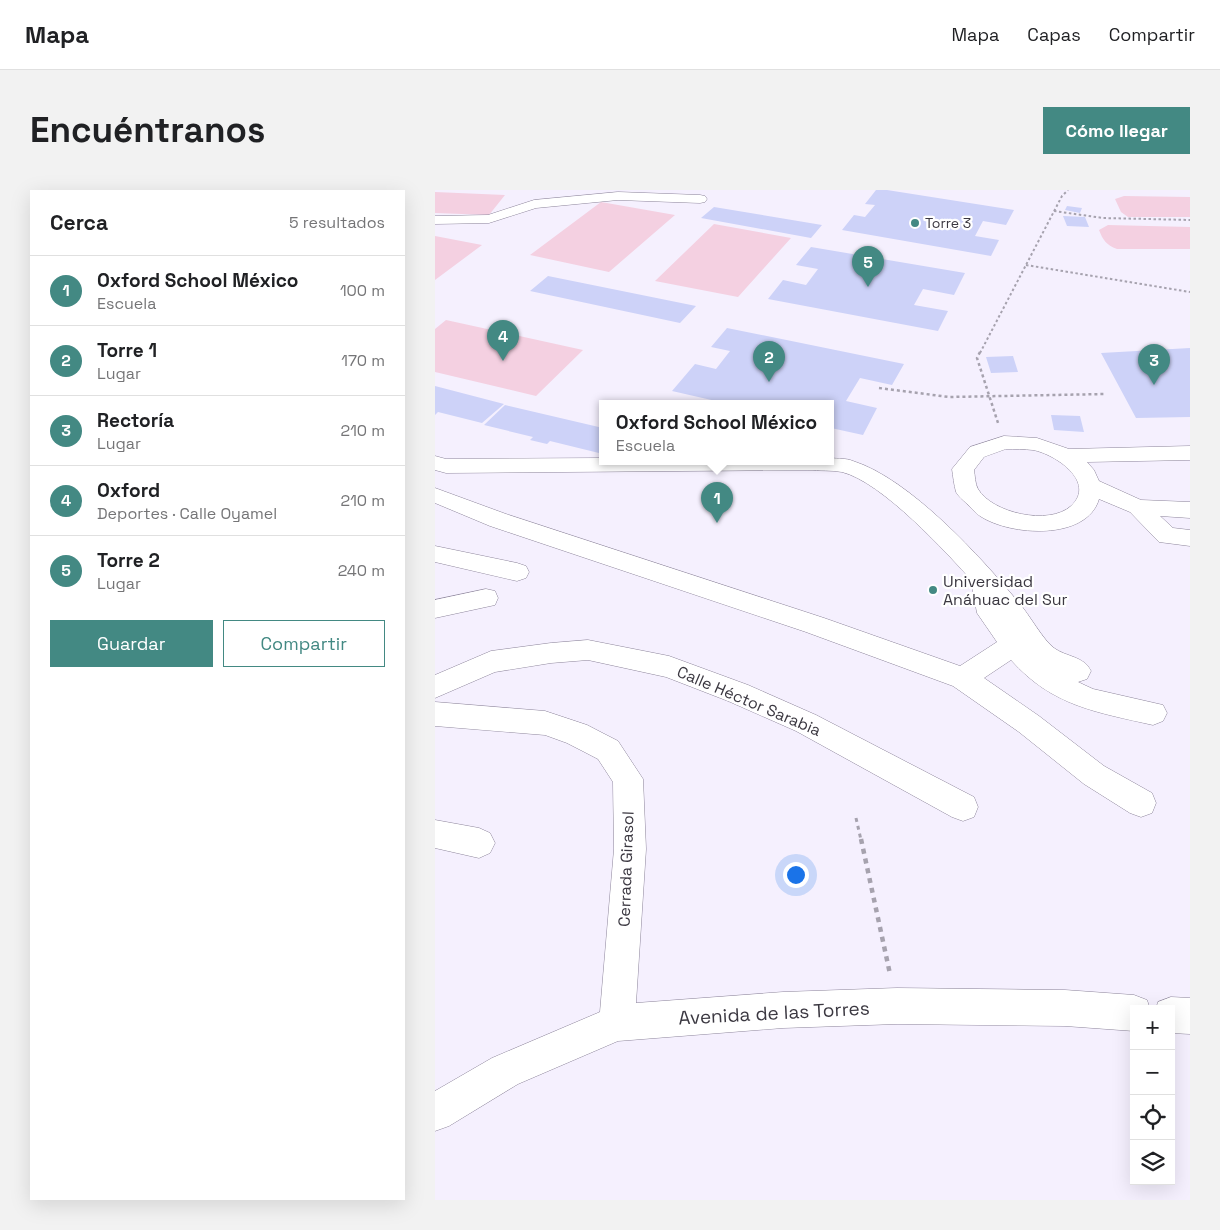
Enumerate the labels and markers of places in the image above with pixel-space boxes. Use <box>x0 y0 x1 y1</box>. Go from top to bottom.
place label: Torre 3 <box>925 214 971 232</box>
marker: Torre 3 <box>909 217 921 229</box>
pin: 5 <box>852 246 884 287</box>
pin: 4 <box>487 320 519 361</box>
pin: 2 <box>753 341 785 382</box>
pin: 3 <box>1138 344 1170 385</box>
pin: 1 <box>701 482 733 523</box>
place label: Universidad Anáhuac del Sur <box>943 571 1068 610</box>
marker: Universidad Anáhuac del Sur <box>927 584 939 596</box>

